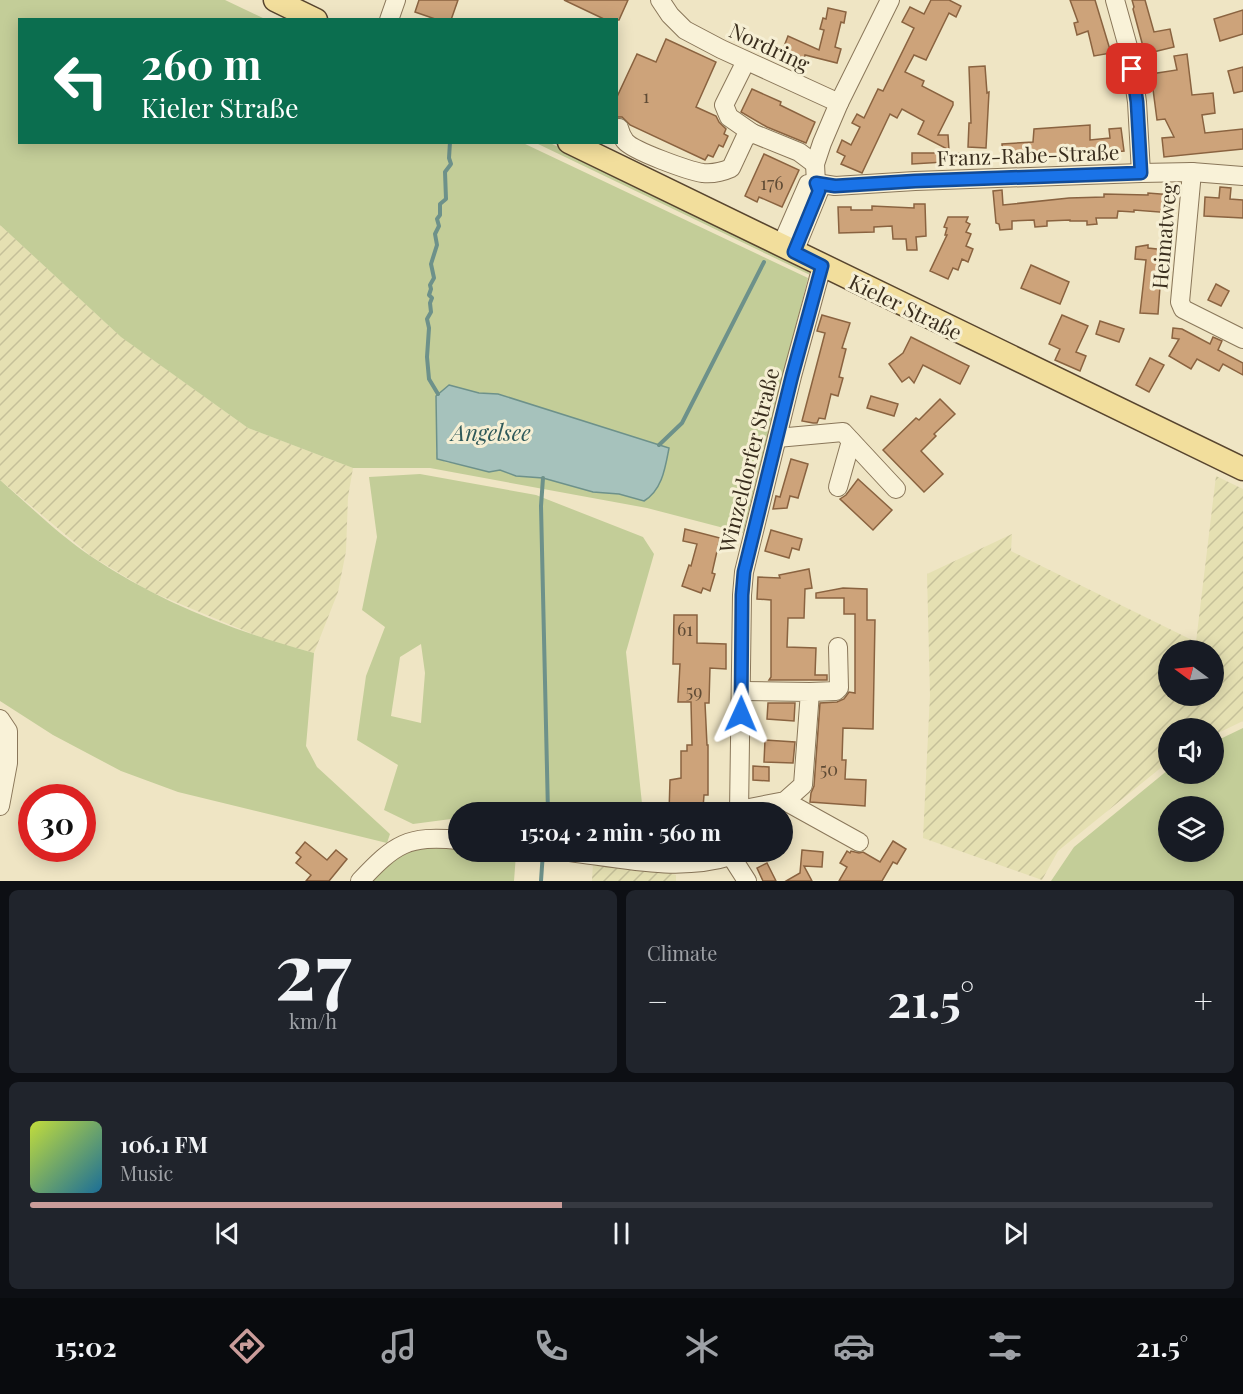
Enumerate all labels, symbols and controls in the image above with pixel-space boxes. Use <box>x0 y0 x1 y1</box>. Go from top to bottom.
street label: Nordring <box>725 15 815 77</box>
text: 260 m <box>141 35 261 91</box>
icon: left <box>42 42 120 120</box>
pin <box>1106 43 1157 94</box>
icon: arrive <box>1115 52 1148 85</box>
house number: 1 <box>643 84 650 108</box>
text: Kieler Straße <box>141 89 299 125</box>
street label: Franz-Rabe-Straße <box>936 137 1120 171</box>
house number: 176 <box>760 171 784 195</box>
street label: Heimatweg <box>1144 182 1182 290</box>
street label: Kieler Straße <box>845 267 967 345</box>
street label: Winzeldorfer Straße <box>711 365 784 556</box>
water label: Angelsee <box>449 417 531 447</box>
house number: 61 <box>677 617 693 641</box>
north arrow <box>1158 640 1224 706</box>
map controls <box>1158 640 1224 862</box>
house number: 59 <box>686 679 702 703</box>
position arrow <box>709 682 773 746</box>
button: sound <box>1158 718 1224 784</box>
house number: 50 <box>820 757 838 781</box>
speed limit sign: 30 <box>18 784 96 862</box>
button: layers <box>1158 796 1224 862</box>
text: 15:04 · 2 min · 560 m <box>520 817 721 847</box>
text: 27 <box>275 916 351 1020</box>
text: Climate <box>647 939 717 966</box>
text: 21.5° <box>888 969 974 1029</box>
text: − <box>647 978 668 1022</box>
text: + <box>1194 978 1213 1022</box>
text: km/h <box>289 1007 337 1034</box>
text: 106.1 FM <box>120 1129 208 1159</box>
text: Music <box>120 1159 173 1186</box>
icon: previous <box>211 1217 244 1250</box>
icon: pause <box>605 1217 638 1250</box>
icon: next <box>999 1217 1032 1250</box>
icon: directions <box>226 1325 268 1367</box>
icon: music <box>378 1325 420 1367</box>
icon: phone <box>530 1325 572 1367</box>
icon: climate <box>681 1325 723 1367</box>
icon: car <box>833 1325 875 1367</box>
icon: filters <box>984 1325 1026 1367</box>
text: 15:02 <box>55 1328 117 1364</box>
text: 21.5° <box>1136 1328 1188 1364</box>

